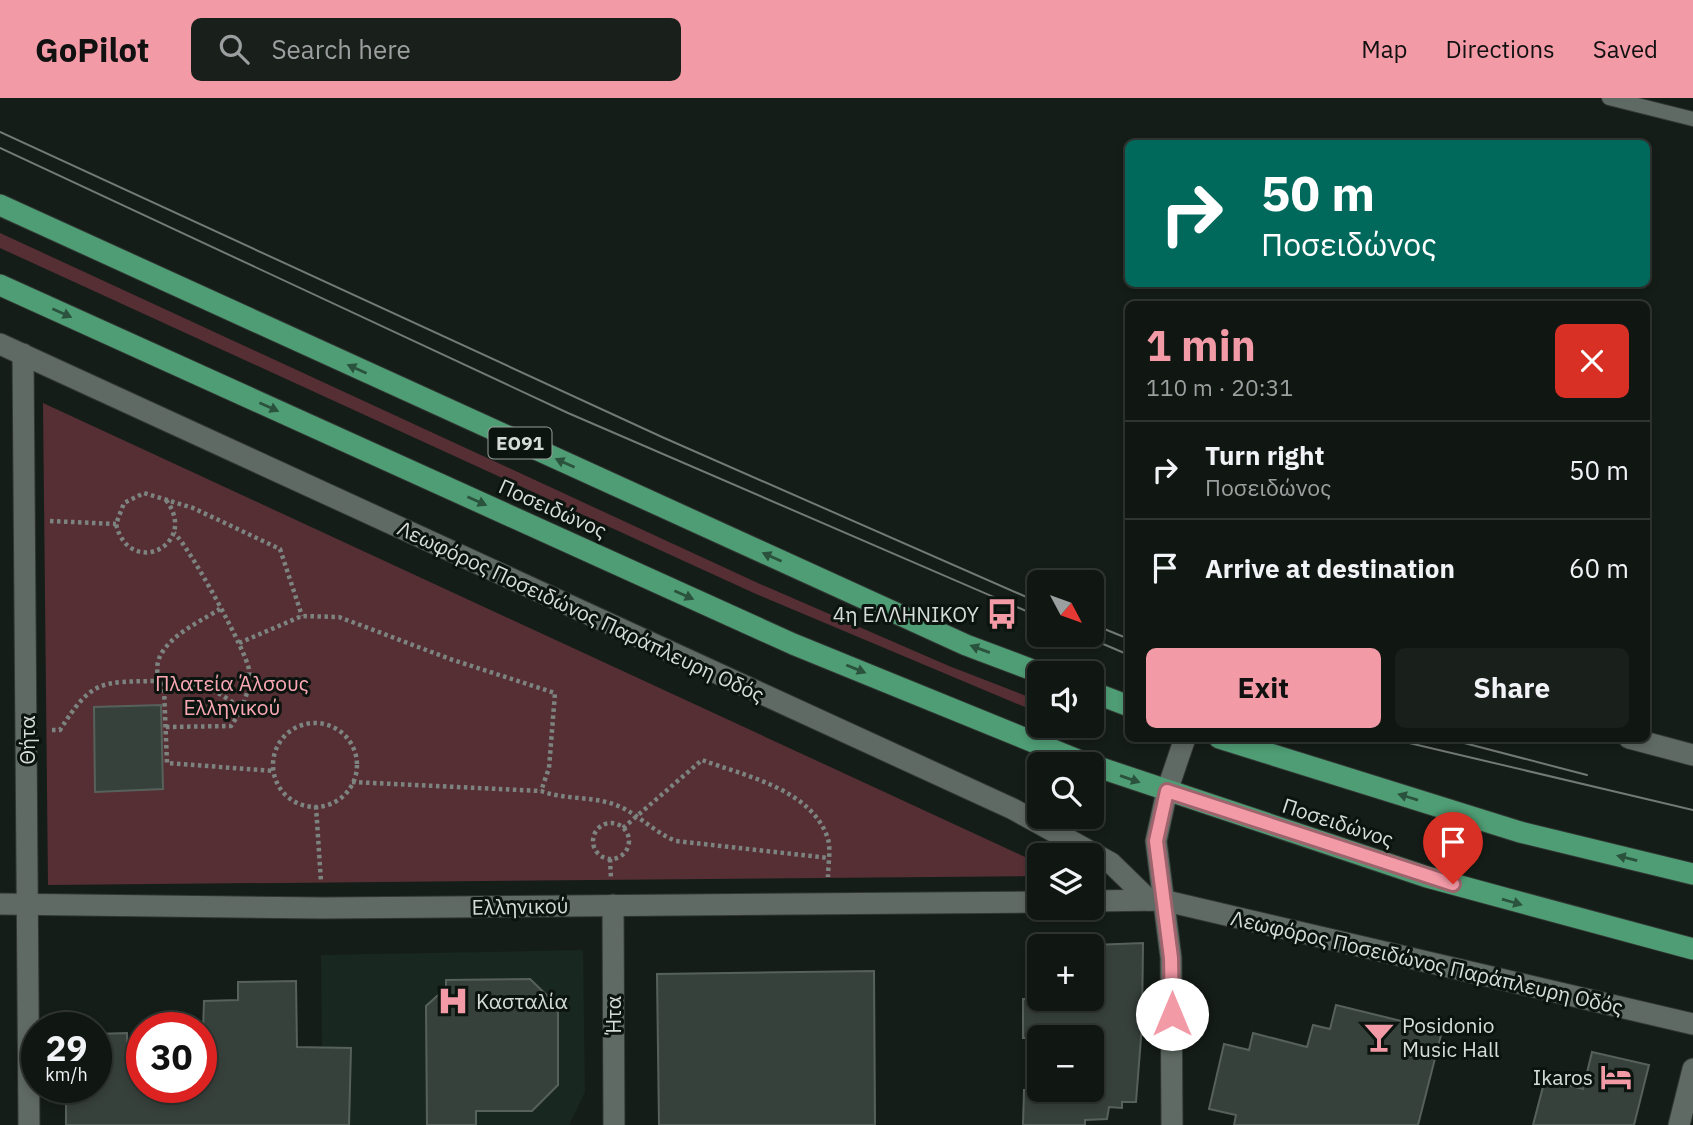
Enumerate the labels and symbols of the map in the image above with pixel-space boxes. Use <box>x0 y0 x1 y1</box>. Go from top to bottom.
one-way arrow <box>52 307 72 319</box>
one-way arrow <box>347 363 368 374</box>
one-way arrow <box>259 402 280 413</box>
road number: ΕΟ91 <box>489 428 552 458</box>
one-way arrow <box>554 457 575 468</box>
street label: Ποσειδώνος <box>495 472 611 544</box>
one-way arrow <box>467 495 487 507</box>
street label: Λεωφόρος Ποσειδώνος Παράπλευρη Οδός <box>393 513 769 709</box>
one-way arrow <box>762 551 782 563</box>
north arrow <box>1027 570 1104 648</box>
one-way arrow <box>674 589 694 601</box>
bus stop icon: 4η ΕΛΛΗΝΙΚΟΥ <box>985 597 1019 631</box>
place label: 4η ΕΛΛΗΝΙΚΟΥ <box>833 600 980 628</box>
one-way arrow <box>969 644 990 655</box>
one-way arrow <box>846 664 867 675</box>
park label: Πλατεία Άλσους Ελληνικού <box>155 669 309 721</box>
street label: Θήτα <box>13 715 41 765</box>
one-way arrow <box>1119 774 1140 785</box>
street label: Ποσειδώνος <box>1279 791 1397 853</box>
one-way arrow <box>1397 791 1418 801</box>
pin <box>1423 812 1483 884</box>
one-way arrow <box>1616 852 1638 863</box>
street label: Ελληνικού <box>471 891 569 921</box>
one-way arrow <box>1502 897 1523 907</box>
street label: Λεωφόρος Ποσειδώνος Παράπλευρη Οδός <box>1228 903 1626 1021</box>
position arrow <box>1135 977 1209 1051</box>
hospital icon: Κασταλία <box>436 984 470 1018</box>
place label: Κασταλία <box>476 987 568 1015</box>
street label: Ήτα <box>599 996 627 1035</box>
place label: Posidonio Music Hall <box>1402 1011 1500 1063</box>
speed limit sign: 30 <box>126 1012 217 1103</box>
bar icon: Posidonio Music Hall <box>1362 1020 1396 1054</box>
hotel icon: Ikaros <box>1599 1060 1633 1094</box>
place label: Ikaros <box>1533 1063 1593 1091</box>

